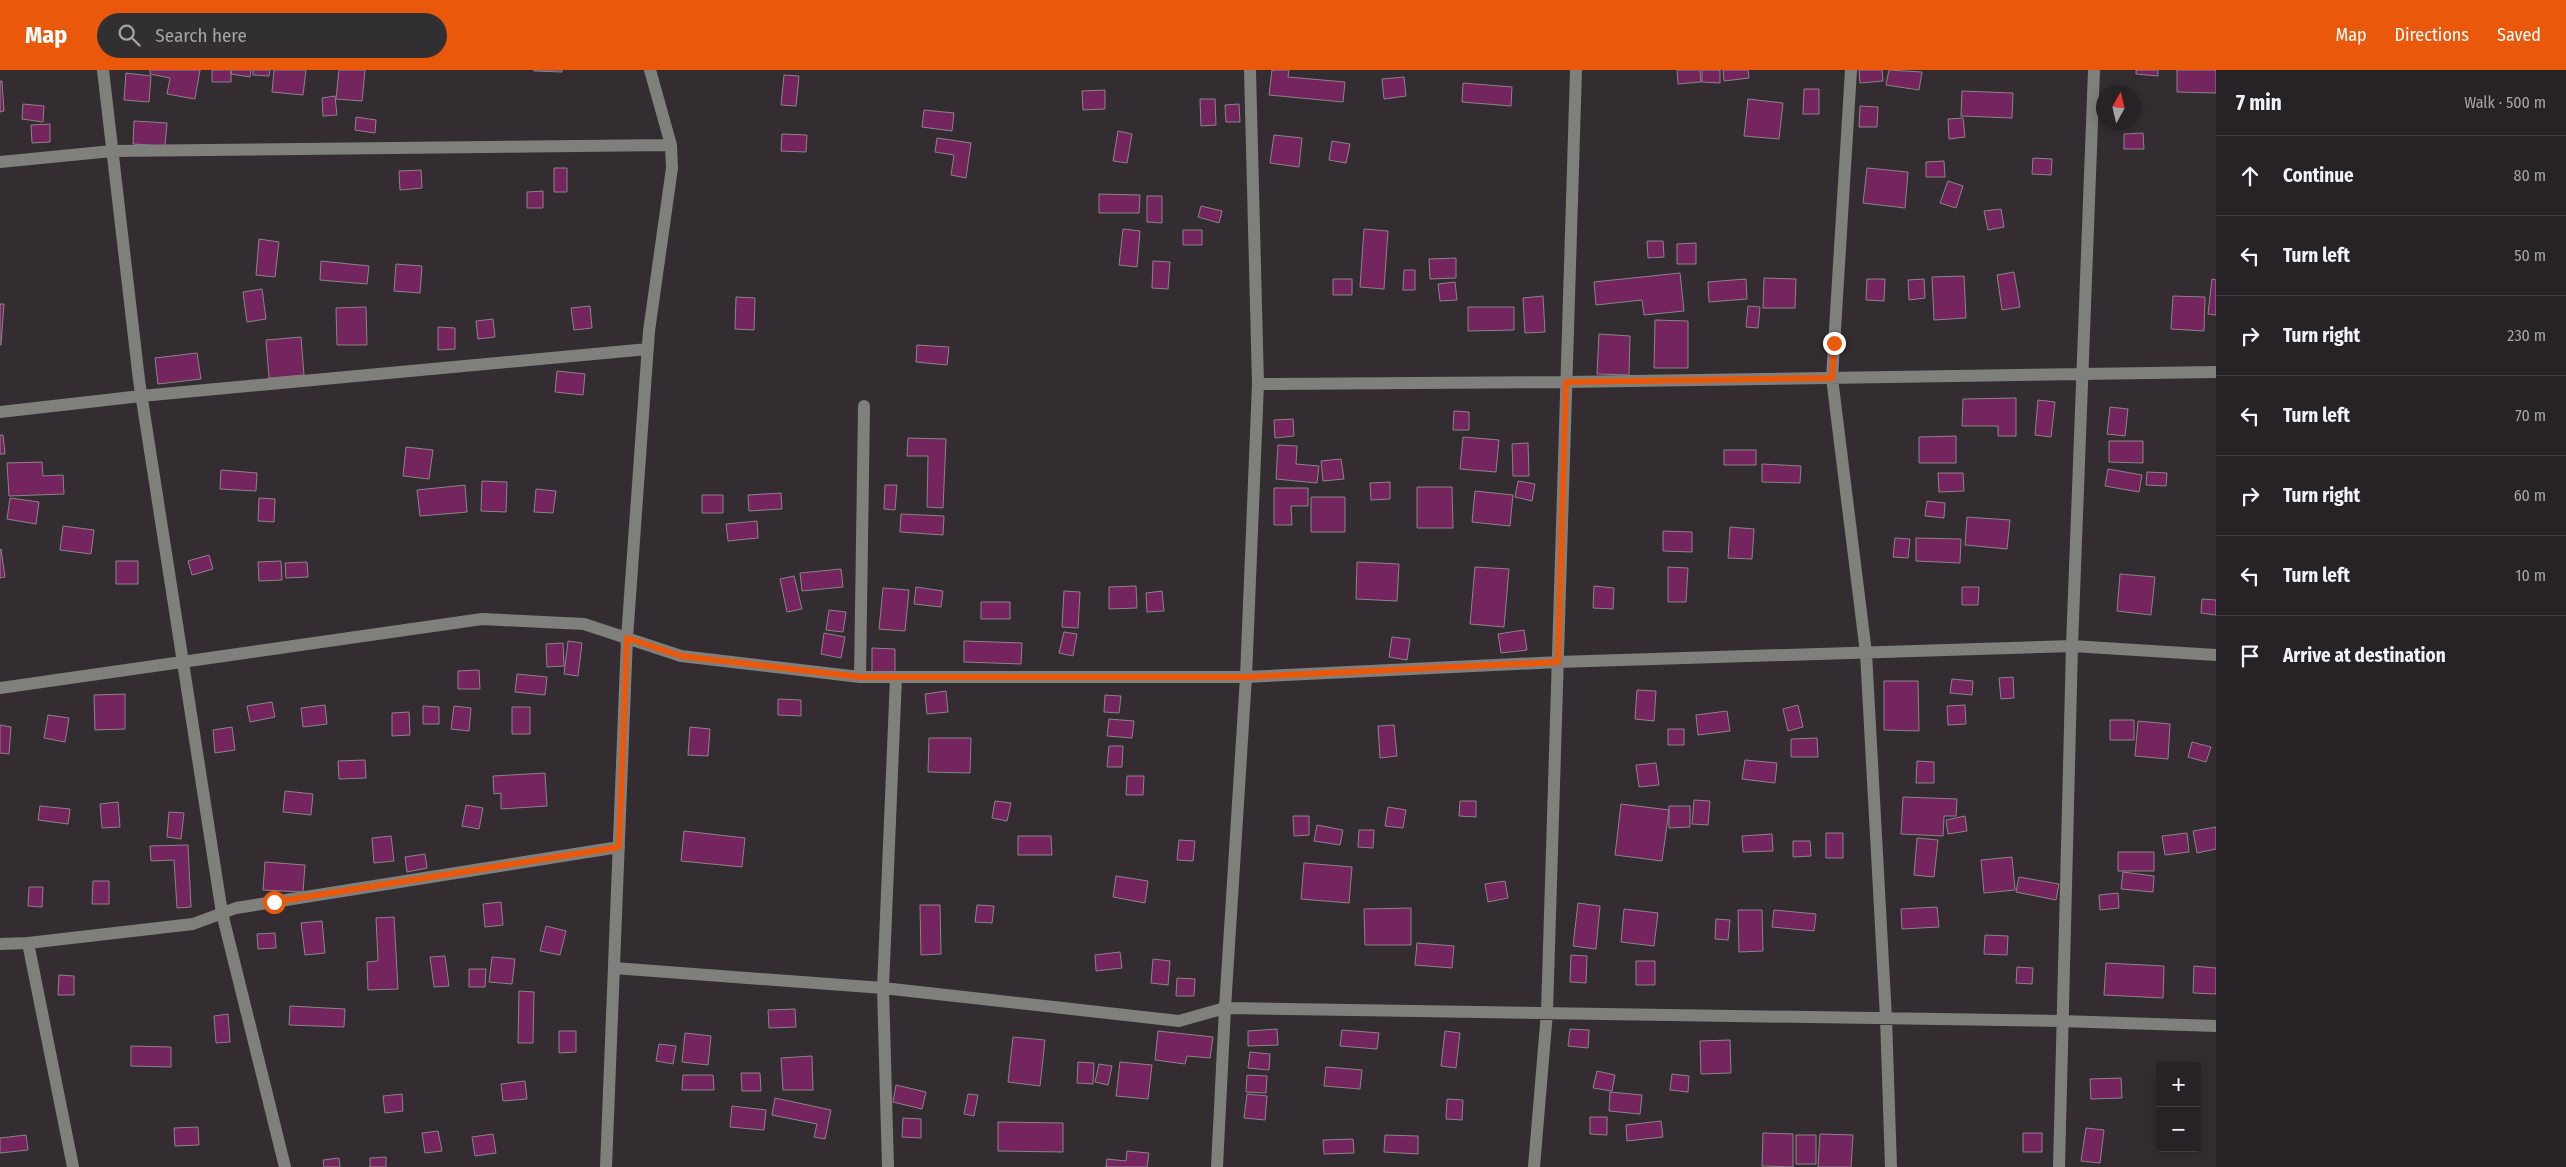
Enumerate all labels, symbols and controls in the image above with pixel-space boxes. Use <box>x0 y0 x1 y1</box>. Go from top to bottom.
search box <box>97 13 447 58</box>
text: Map <box>25 21 67 49</box>
icon: search <box>115 21 143 49</box>
text: Search here <box>155 24 247 47</box>
text: Map <box>2335 24 2367 46</box>
text: Directions <box>2395 24 2469 46</box>
text: Saved <box>2497 24 2541 46</box>
north arrow <box>2096 85 2141 130</box>
text: 7 min <box>2236 90 2282 116</box>
text: Walk · 500 m <box>2464 93 2546 112</box>
icon: ahead <box>2236 162 2264 190</box>
text: Continue <box>2283 164 2354 187</box>
text: 80 m <box>2514 166 2546 185</box>
icon: left <box>2236 242 2264 270</box>
text: Turn left <box>2283 244 2350 267</box>
text: 50 m <box>2514 246 2546 265</box>
icon: right <box>2236 322 2264 350</box>
text: Turn right <box>2283 324 2360 347</box>
text: 230 m <box>2507 326 2546 345</box>
route end <box>1823 332 1846 355</box>
icon: left <box>2236 402 2264 430</box>
text: Turn left <box>2283 404 2350 427</box>
text: 70 m <box>2515 406 2546 425</box>
icon: right <box>2236 482 2264 510</box>
text: Turn right <box>2283 484 2360 507</box>
text: 60 m <box>2514 486 2546 505</box>
icon: left <box>2236 562 2264 590</box>
text: Turn left <box>2283 564 2350 587</box>
text: 10 m <box>2515 566 2546 585</box>
icon: arrive <box>2236 642 2264 670</box>
text: Arrive at destination <box>2283 644 2446 667</box>
route start <box>263 891 286 914</box>
map controls <box>2156 1062 2201 1152</box>
button: + <box>2156 1062 2201 1107</box>
button: − <box>2156 1107 2201 1152</box>

